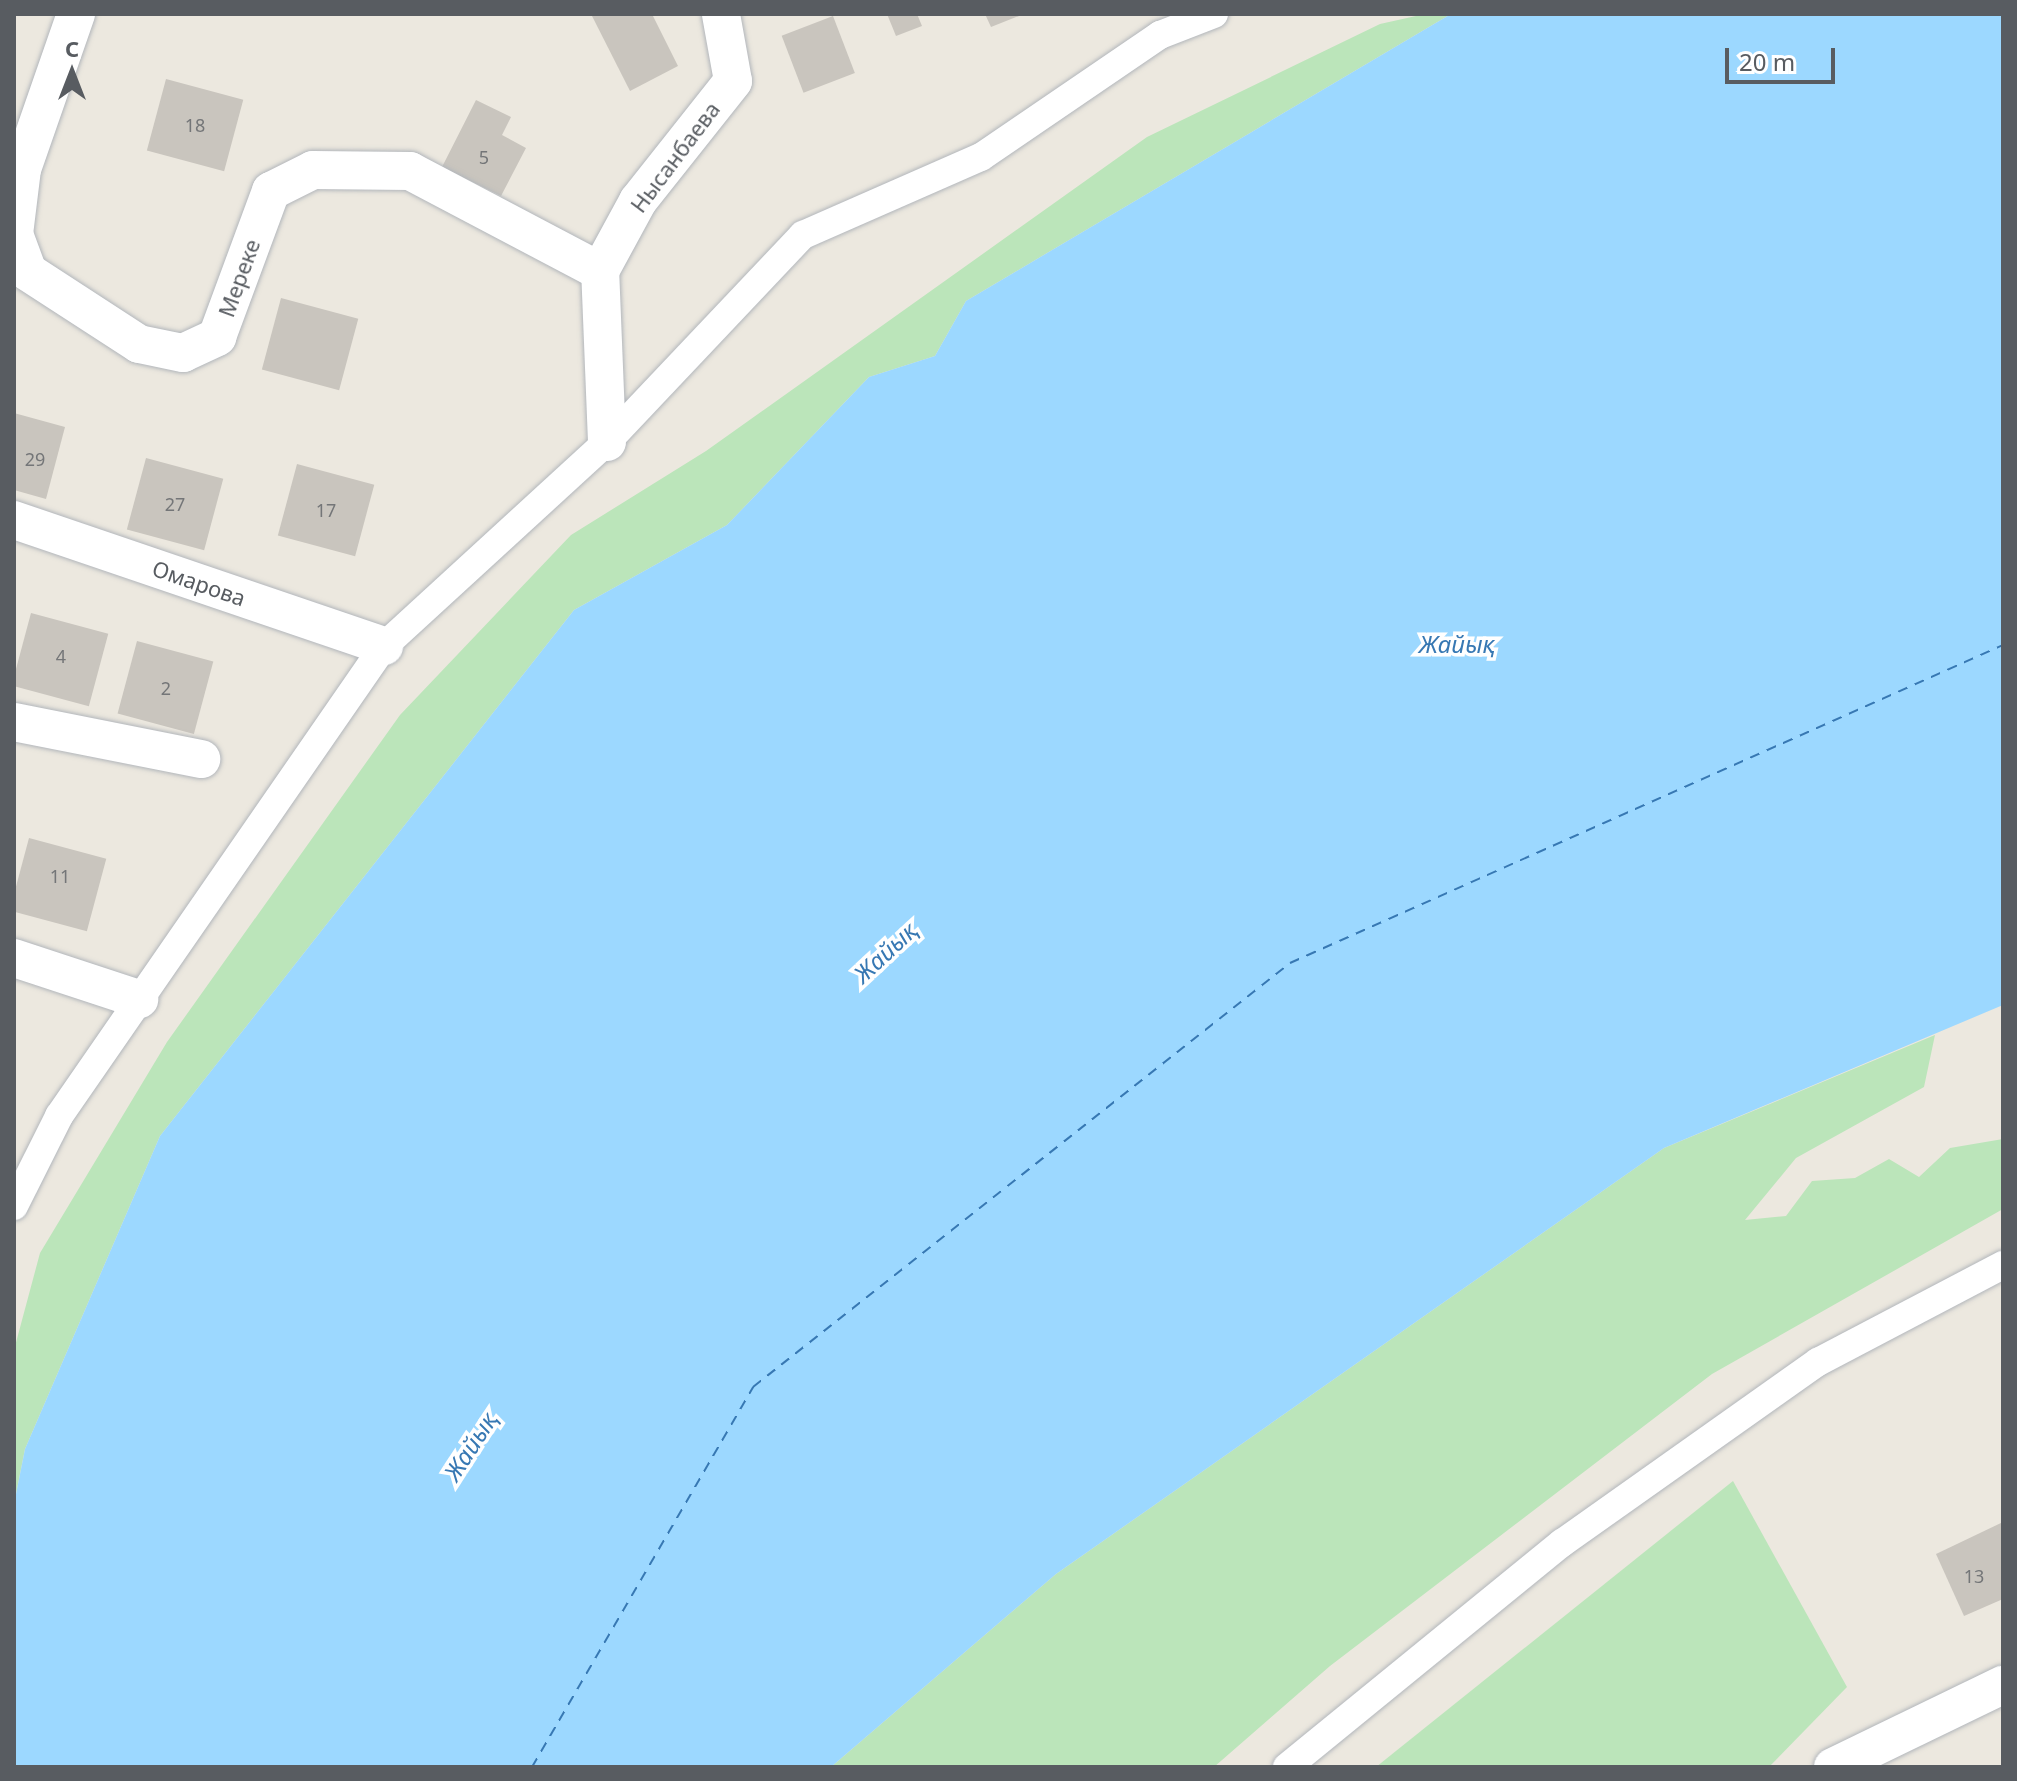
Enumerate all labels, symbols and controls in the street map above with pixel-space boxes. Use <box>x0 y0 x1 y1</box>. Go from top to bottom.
north arrow <box>32 32 112 112</box>
scale bar <box>1729 32 1839 82</box>
text: С <box>65 33 79 63</box>
text: 20 m <box>1739 45 1795 78</box>
street label: Нысанбаева <box>625 96 725 218</box>
house number: 18 <box>185 114 205 136</box>
house number: 5 <box>479 146 489 168</box>
street label: Мереке <box>213 235 265 321</box>
house number: 29 <box>25 448 45 470</box>
house number: 27 <box>165 493 185 515</box>
house number: 17 <box>316 499 336 521</box>
street label: Омарова <box>149 555 249 611</box>
water label: Жайық <box>1419 630 1495 658</box>
house number: 4 <box>56 645 66 667</box>
house number: 2 <box>161 677 171 699</box>
house number: 11 <box>50 865 70 887</box>
water label: Жайық <box>847 915 923 989</box>
water label: Жайық <box>437 1406 503 1486</box>
house number: 13 <box>1964 1565 1984 1587</box>

